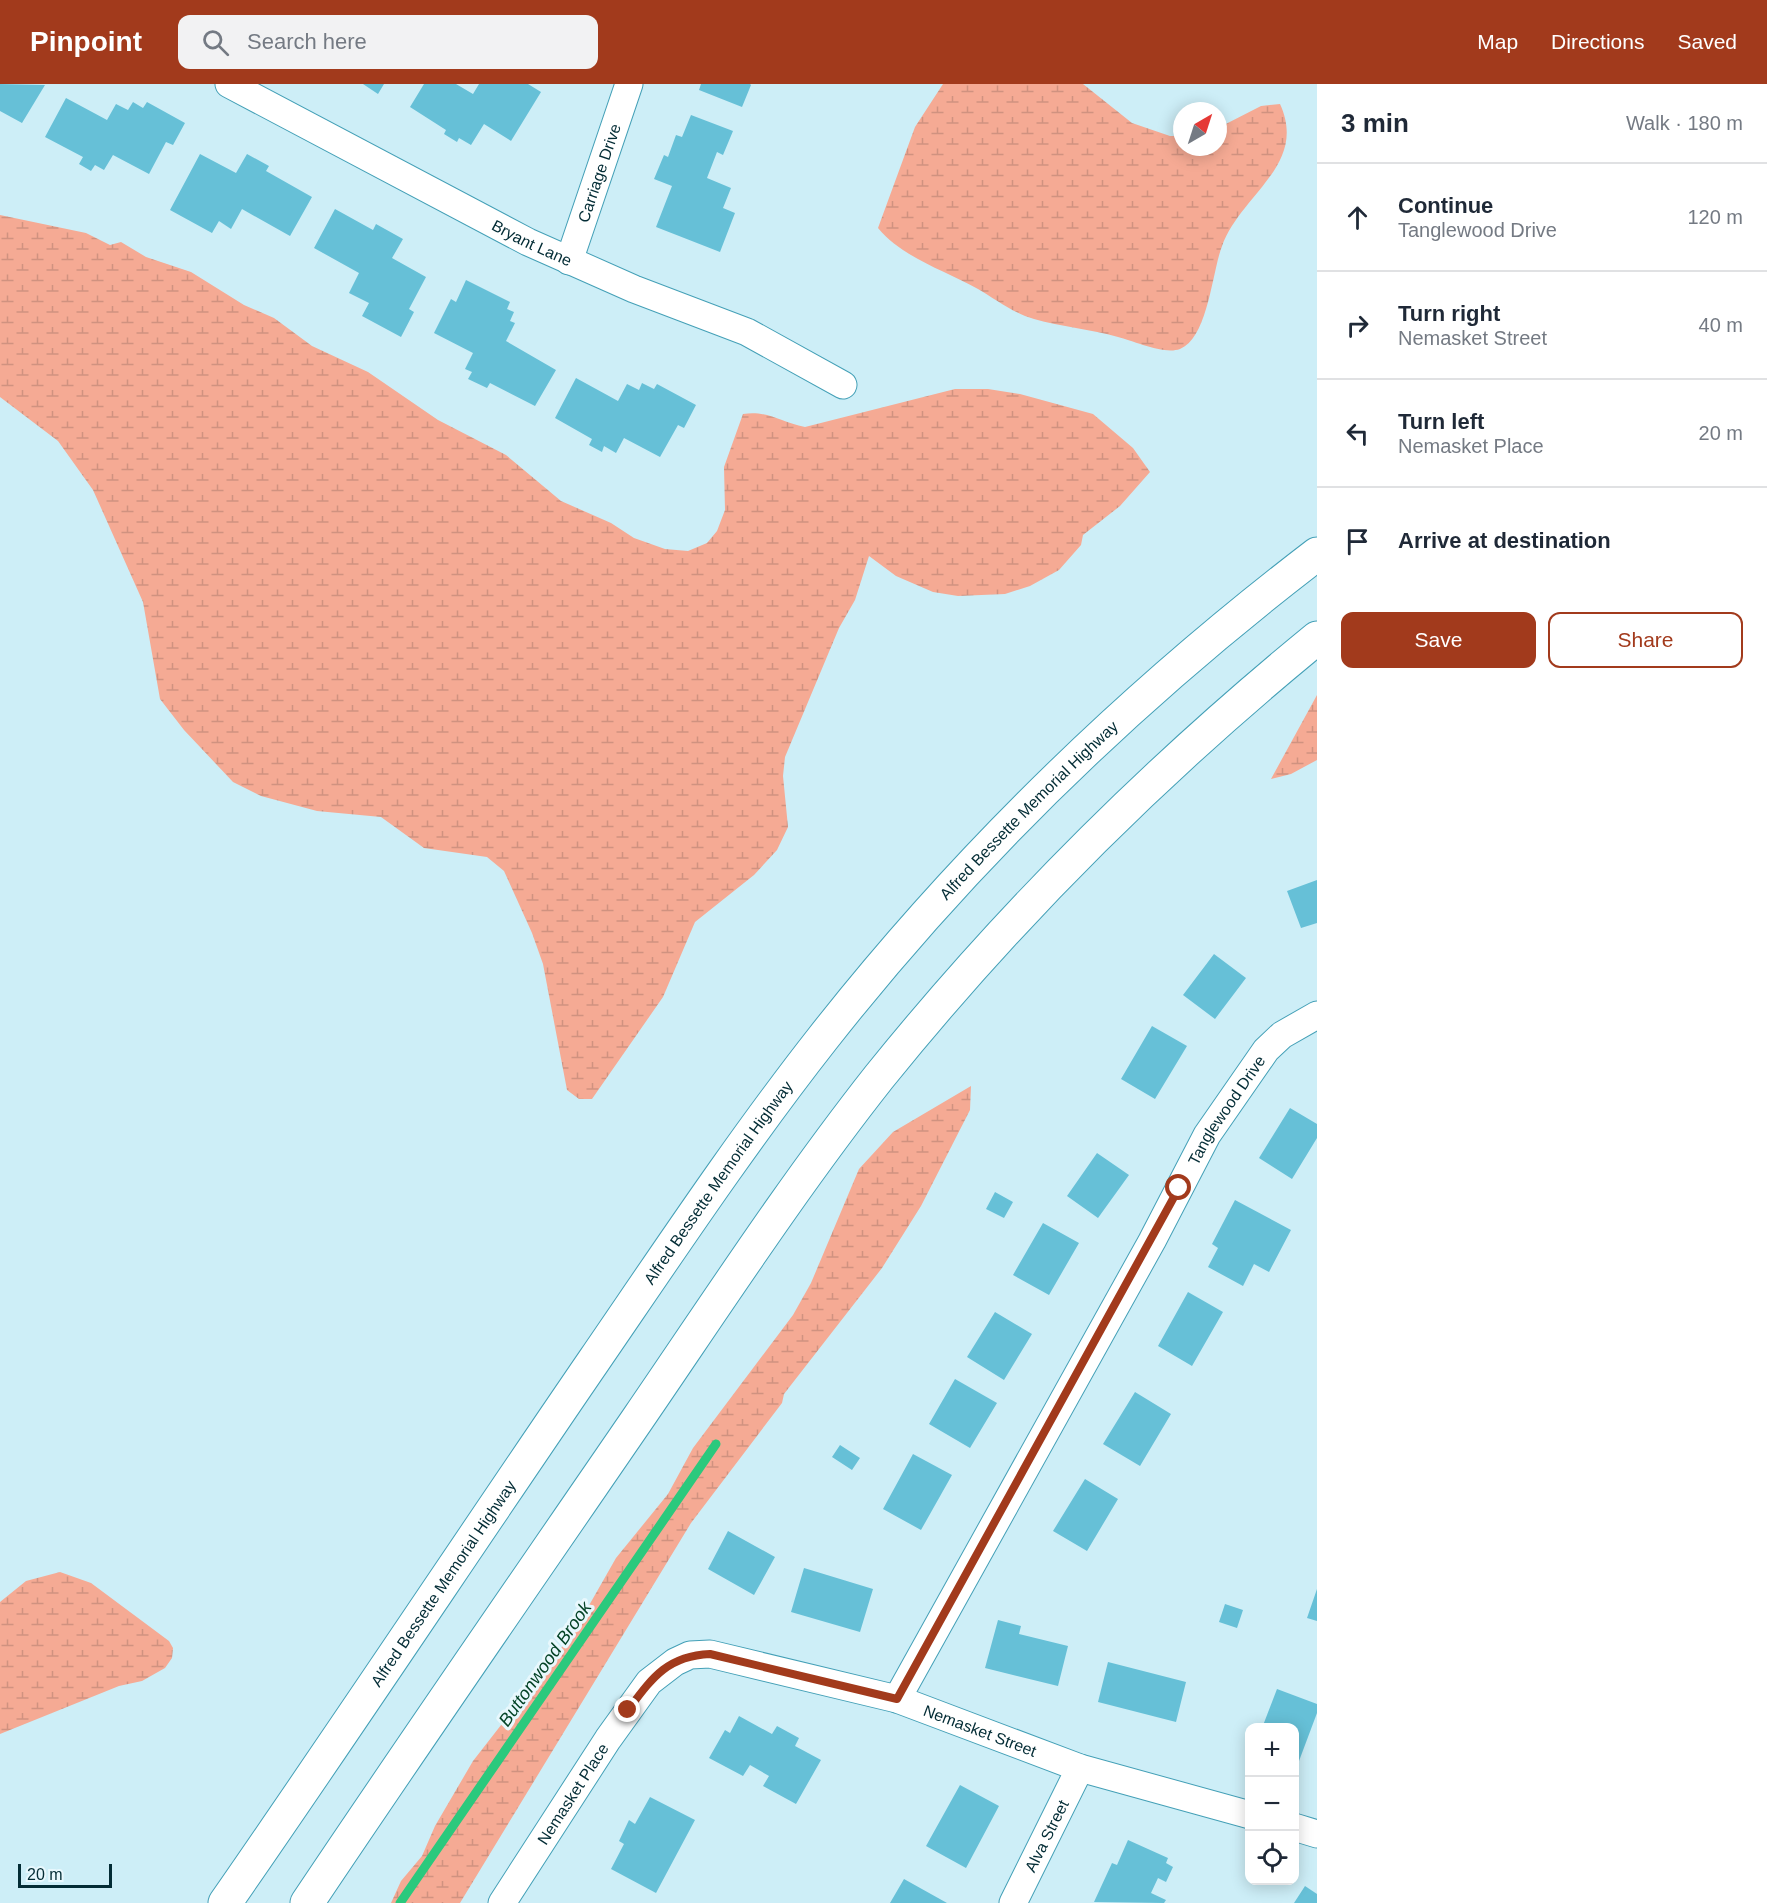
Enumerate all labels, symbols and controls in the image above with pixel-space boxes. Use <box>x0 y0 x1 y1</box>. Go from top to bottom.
search box <box>178 15 598 69</box>
text: Pinpoint <box>30 26 142 57</box>
icon: search <box>199 26 232 59</box>
text: Search here <box>247 29 367 54</box>
text: Map <box>1477 30 1518 53</box>
text: Directions <box>1551 30 1644 53</box>
text: Saved <box>1677 30 1737 53</box>
north arrow <box>1173 102 1227 156</box>
text: 3 min <box>1341 108 1409 138</box>
text: Walk · 180 m <box>1626 112 1743 134</box>
street label: Carriage Drive <box>574 121 624 225</box>
text: Continue <box>1398 193 1493 218</box>
icon: ahead <box>1341 201 1374 234</box>
text: 120 m <box>1687 206 1743 228</box>
street label: Bryant Lane <box>489 216 574 269</box>
text: Tanglewood Drive <box>1398 219 1557 241</box>
text: Turn right <box>1398 301 1500 326</box>
icon: right <box>1341 309 1374 342</box>
text: 40 m <box>1699 314 1743 336</box>
text: Nemasket Street <box>1398 327 1547 349</box>
text: Turn left <box>1398 409 1484 434</box>
icon: left <box>1341 417 1374 450</box>
text: 20 m <box>1699 422 1743 444</box>
text: Nemasket Place <box>1398 435 1544 457</box>
icon: arrive <box>1341 525 1374 558</box>
text: Arrive at destination <box>1398 528 1611 553</box>
button: Save <box>1341 612 1536 668</box>
button: Share <box>1548 612 1743 668</box>
street label: Alfred Bessette Memorial Highway <box>936 717 1121 903</box>
street label: Tanglewood Drive <box>1185 1052 1268 1168</box>
street label: Alfred Bessette Memorial Highway <box>640 1078 795 1287</box>
route start <box>1165 1174 1191 1200</box>
street label: Alfred Bessette Memorial Highway <box>367 1477 518 1689</box>
water label: Buttonwood Brook <box>495 1597 596 1730</box>
route end <box>614 1696 640 1722</box>
street label: Nemasket Street <box>921 1701 1039 1760</box>
map controls <box>1245 1723 1299 1885</box>
button: + <box>1245 1723 1299 1777</box>
street label: Nemasket Place <box>534 1740 611 1847</box>
button: − <box>1245 1777 1299 1831</box>
street label: Alva Street <box>1021 1796 1072 1875</box>
button: locate <box>1245 1831 1299 1885</box>
scale bar <box>18 1861 112 1888</box>
text: 20 m <box>27 1866 63 1883</box>

